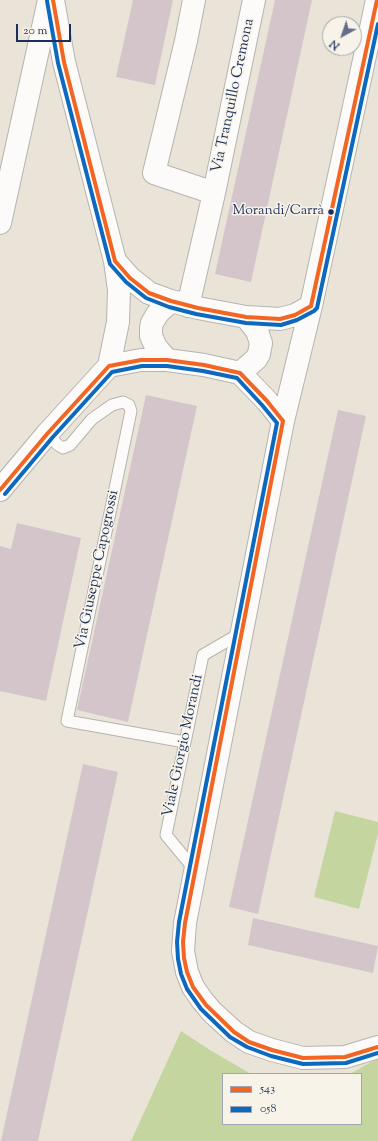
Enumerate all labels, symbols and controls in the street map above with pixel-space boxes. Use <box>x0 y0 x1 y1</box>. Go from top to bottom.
scale bar <box>18 16 73 42</box>
north arrow <box>322 16 362 56</box>
street label: Via Tranquillo Cremona <box>209 17 259 175</box>
text: 20 m <box>23 22 47 40</box>
text: N <box>326 35 343 53</box>
place label: Morandi/Carrà <box>233 204 324 220</box>
marker: Morandi/Carrà <box>326 207 336 217</box>
street label: Via Giuseppe Capogrossi <box>72 489 124 651</box>
street label: Viale Giorgio Morandi <box>160 673 208 819</box>
legend <box>222 1073 362 1125</box>
text: 543 <box>260 1080 275 1098</box>
text: 058 <box>260 1100 276 1118</box>

